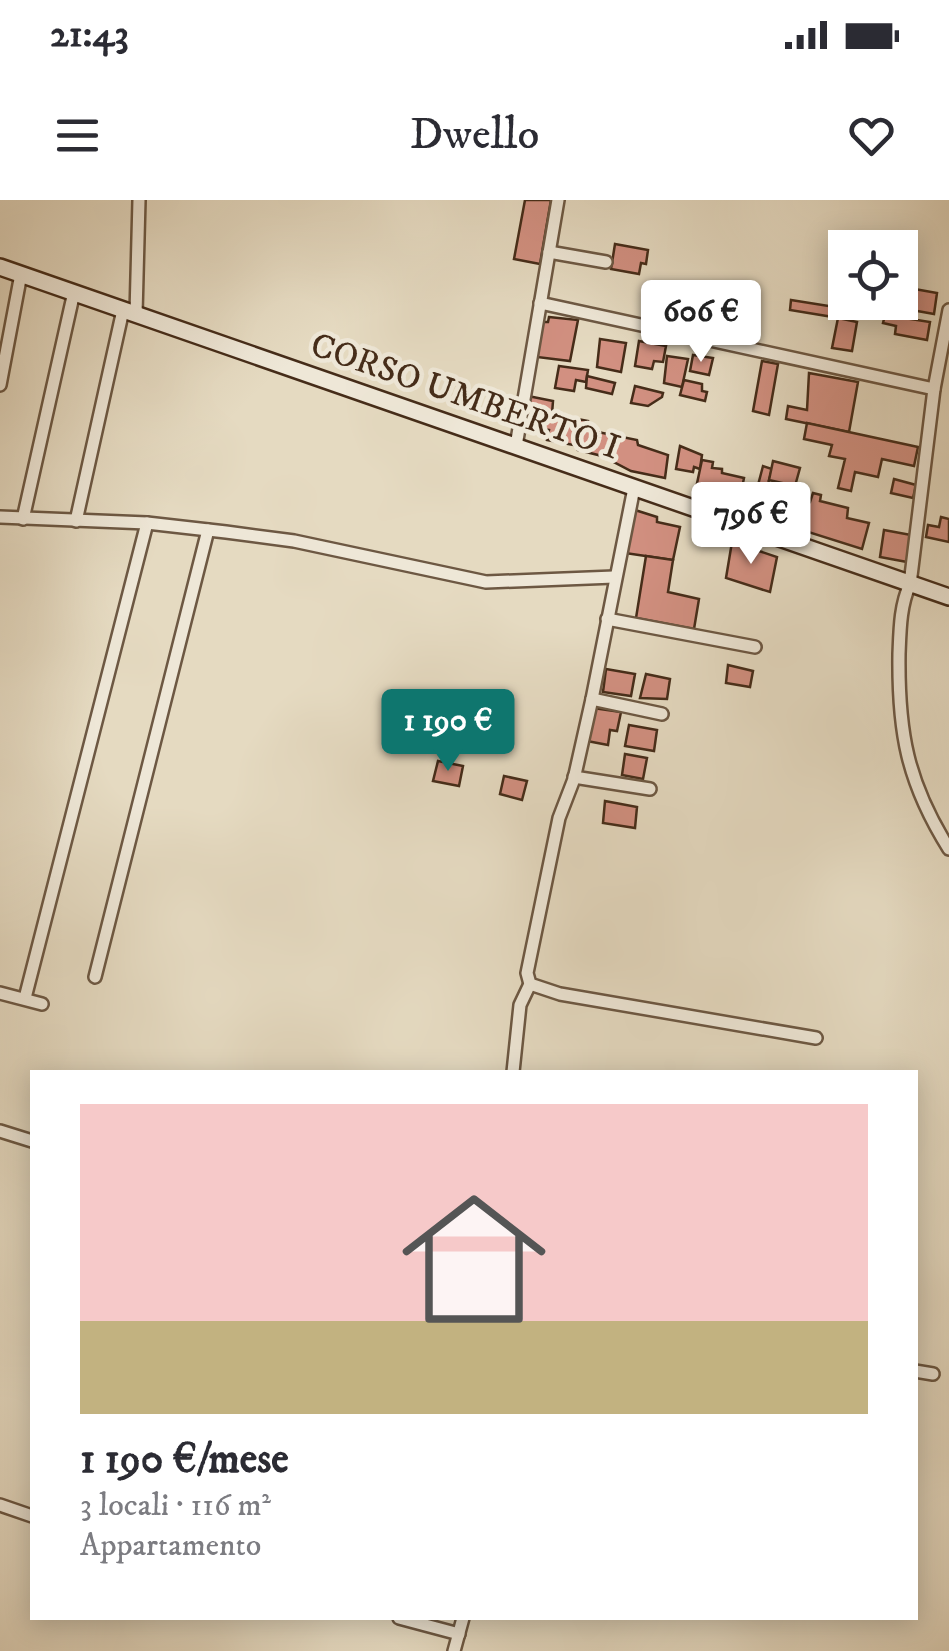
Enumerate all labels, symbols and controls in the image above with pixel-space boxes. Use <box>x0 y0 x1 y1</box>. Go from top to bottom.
text: 21:43 <box>50 11 129 59</box>
text: Dwello <box>410 107 539 163</box>
icon: menu <box>50 108 105 163</box>
icon: heart <box>844 108 899 163</box>
map controls <box>828 230 918 320</box>
button: locate <box>828 230 918 320</box>
pin: 606 € <box>631 280 771 365</box>
text: 606 € <box>663 292 739 332</box>
street label: CORSO UMBERTO I <box>305 323 625 471</box>
pin: 796 € <box>681 482 821 567</box>
text: 796 € <box>713 494 789 534</box>
pin: 1 190 € <box>356 689 540 774</box>
text: 1 190 € <box>403 701 493 741</box>
icon: home <box>384 1169 564 1349</box>
text: 1 190 €/mese <box>80 1434 289 1486</box>
text: 3 locali · 116 m² <box>80 1486 271 1526</box>
text: Appartamento <box>80 1526 261 1566</box>

